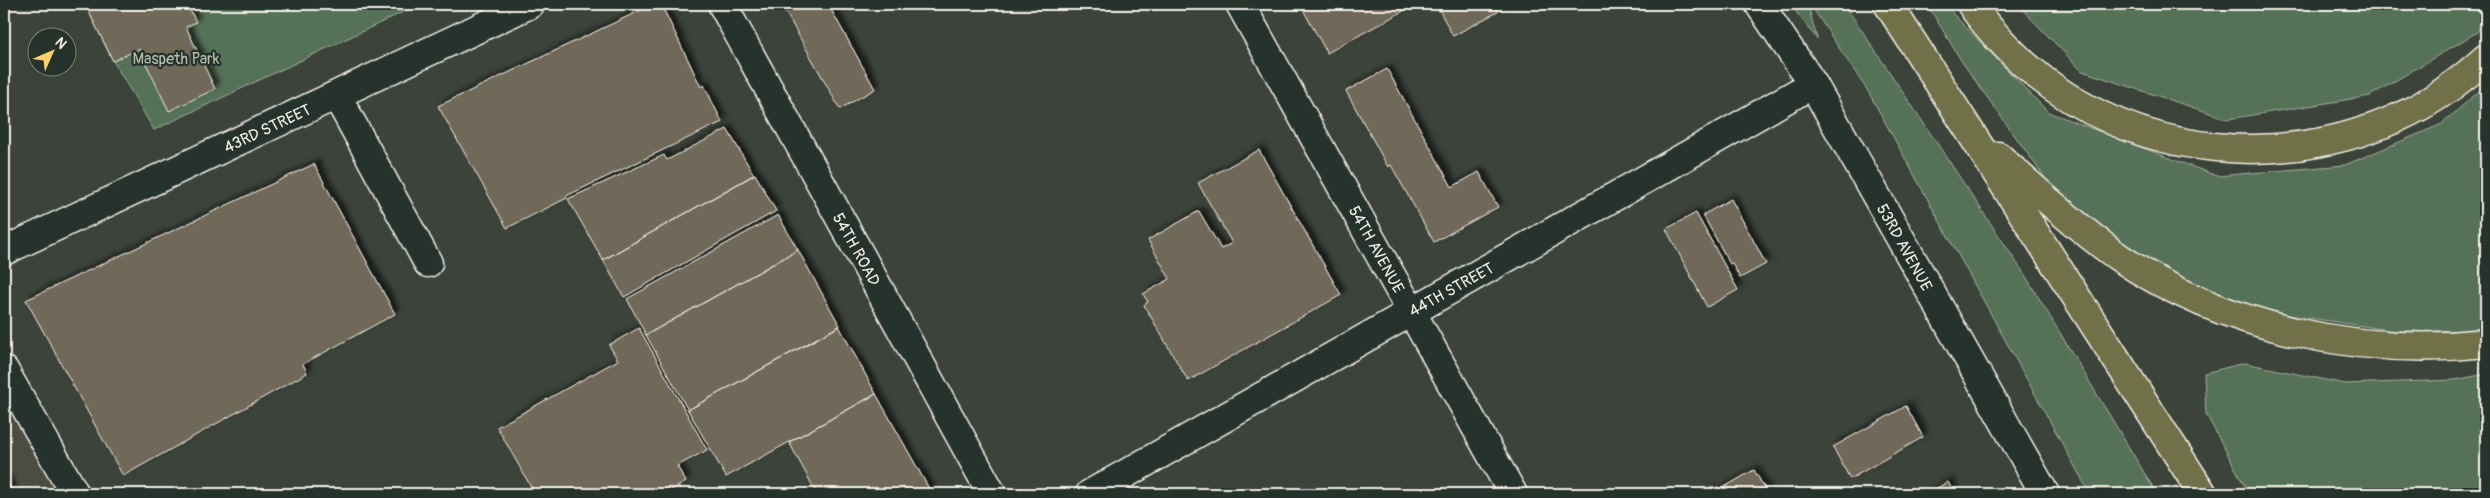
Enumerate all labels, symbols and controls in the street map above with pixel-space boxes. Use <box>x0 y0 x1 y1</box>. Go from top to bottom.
north arrow <box>28 28 78 78</box>
text: N <box>51 34 70 53</box>
park label: Maspeth Park <box>133 49 220 69</box>
street label: 43RD STREET <box>221 100 314 158</box>
street label: 53RD AVENUE <box>1872 200 1936 295</box>
street label: 54TH AVENUE <box>1344 202 1408 297</box>
street label: 54TH ROAD <box>828 210 884 289</box>
street label: 44TH STREET <box>1406 258 1498 321</box>

